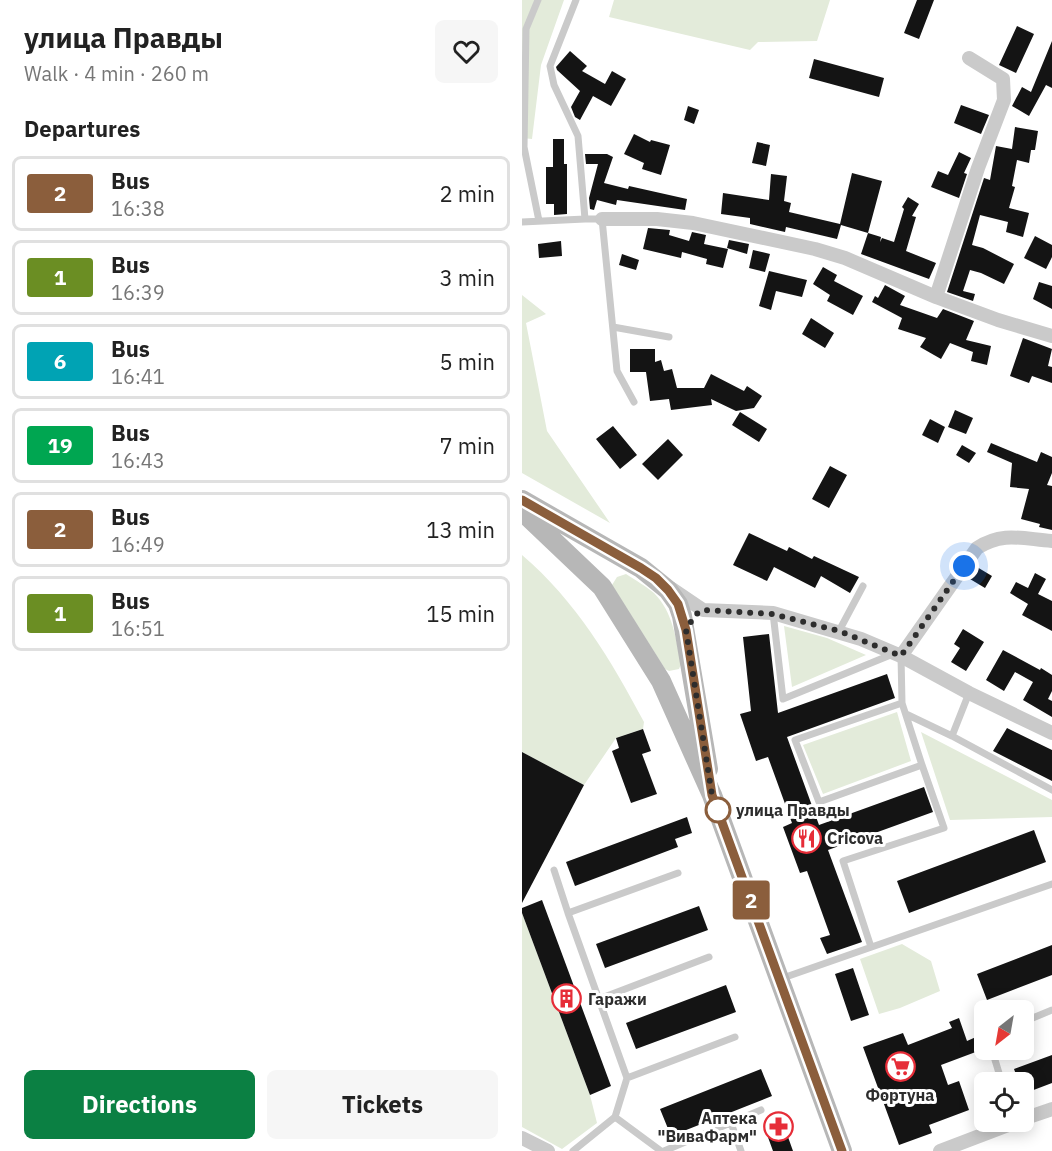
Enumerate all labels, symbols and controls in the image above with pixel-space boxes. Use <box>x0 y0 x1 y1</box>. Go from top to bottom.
text: улица Правды <box>24 19 223 56</box>
button: heart <box>435 20 498 83</box>
text: Walk · 4 min · 260 m <box>24 60 209 87</box>
text: Departures <box>24 114 140 143</box>
text: Bus <box>111 166 150 195</box>
text: 2 <box>54 179 66 207</box>
text: 2 min <box>439 179 495 208</box>
text: 16:38 <box>111 195 165 222</box>
text: Bus <box>111 250 150 279</box>
text: 1 <box>54 263 66 291</box>
text: 3 min <box>439 263 495 292</box>
text: 16:39 <box>111 279 165 306</box>
text: Bus <box>111 334 150 363</box>
text: 6 <box>54 347 66 375</box>
text: 5 min <box>439 347 495 376</box>
text: 16:41 <box>111 363 165 390</box>
text: Bus <box>111 418 150 447</box>
text: 19 <box>47 431 73 459</box>
text: 7 min <box>439 431 495 460</box>
text: 16:43 <box>111 447 165 474</box>
text: Bus <box>111 502 150 531</box>
text: 2 <box>54 515 66 543</box>
text: 13 min <box>426 515 495 544</box>
text: 16:49 <box>111 531 165 558</box>
your location <box>949 551 979 581</box>
text: Bus <box>111 586 150 615</box>
text: 1 <box>54 599 66 627</box>
text: 15 min <box>426 599 495 628</box>
text: 16:51 <box>111 615 165 642</box>
marker: улица Правды <box>705 797 731 823</box>
place label: улица Правды <box>736 800 850 820</box>
restaurant icon: Cricova <box>790 822 822 854</box>
place label: Cricova <box>827 828 883 848</box>
line badge: 2 <box>732 880 770 920</box>
text: 2 <box>745 886 757 914</box>
building icon: Гаражи <box>551 983 583 1015</box>
place label: Гаражи <box>588 989 647 1009</box>
north arrow <box>974 1000 1034 1060</box>
map controls <box>974 1000 1034 1132</box>
supermarket icon: Фортуна <box>884 1051 916 1083</box>
button: Directions <box>24 1070 255 1139</box>
button: Tickets <box>267 1070 498 1139</box>
button: locate <box>974 1072 1034 1132</box>
place label: Фортуна <box>866 1085 934 1105</box>
place label: Аптека "ВиваФарм" <box>658 1108 757 1146</box>
pharmacy icon: Аптека "ВиваФарм" <box>762 1111 794 1143</box>

